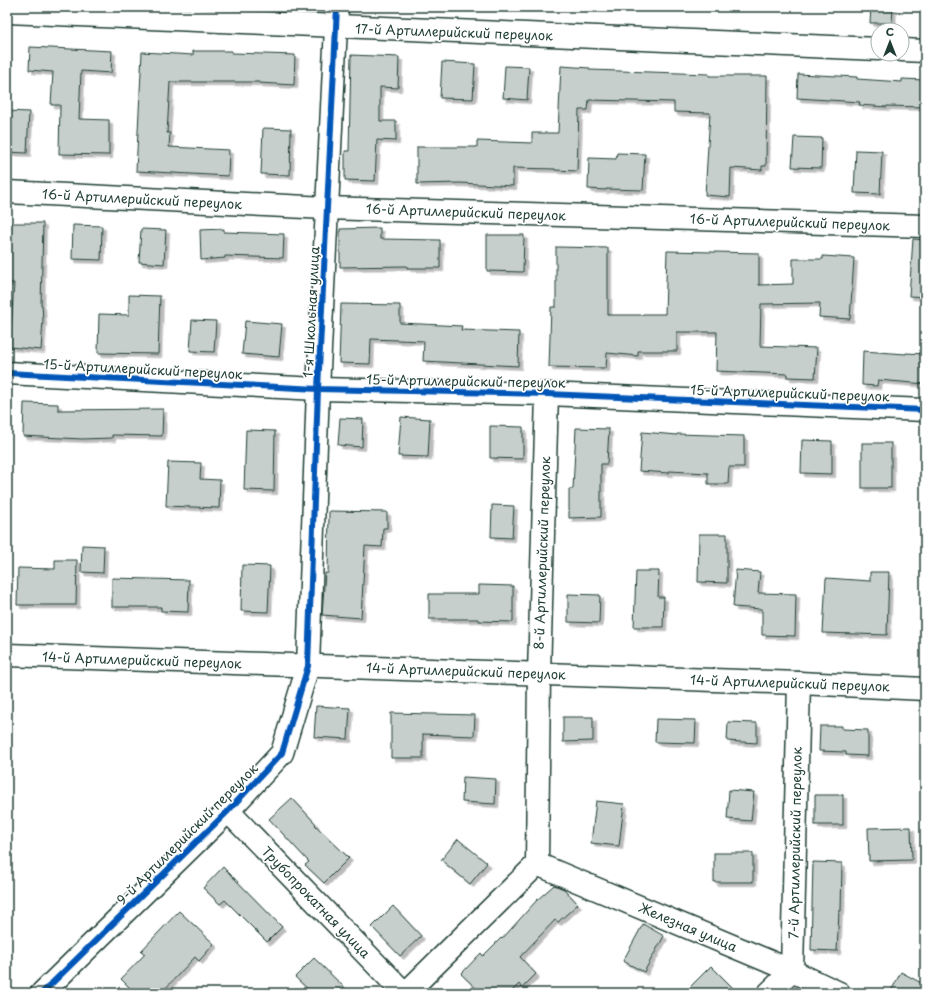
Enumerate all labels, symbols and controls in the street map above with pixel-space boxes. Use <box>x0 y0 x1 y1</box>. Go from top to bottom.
street label: 17-й Артиллерийский переулок <box>355 19 554 44</box>
north arrow <box>870 22 910 62</box>
text: С <box>886 23 894 40</box>
street label: 16-й Артиллерийский переулок <box>42 184 243 213</box>
street label: 16-й Артиллерийский переулок <box>366 199 567 224</box>
street label: 16-й Артиллерийский переулок <box>690 209 891 234</box>
street label: 1-я Школьная улица <box>298 245 323 378</box>
street label: 15-й Артиллерийский переулок <box>43 354 243 383</box>
street label: 15-й Артиллерийский переулок <box>366 369 566 392</box>
street label: 15-й Артиллерийский переулок <box>690 380 890 405</box>
street label: 8-й Артиллерийский переулок <box>529 456 554 650</box>
street label: 14-й Артиллерийский переулок <box>42 647 242 672</box>
street label: 14-й Артиллерийский переулок <box>366 658 566 683</box>
street label: 14-й Артиллерийский переулок <box>690 670 890 695</box>
street label: 7-й Артиллерийский переулок <box>783 747 806 939</box>
street label: 9-й Артиллерийский переулок <box>112 759 262 909</box>
street label: Трубопрокатная улица <box>258 841 375 962</box>
street label: Железная улица <box>636 897 741 956</box>

